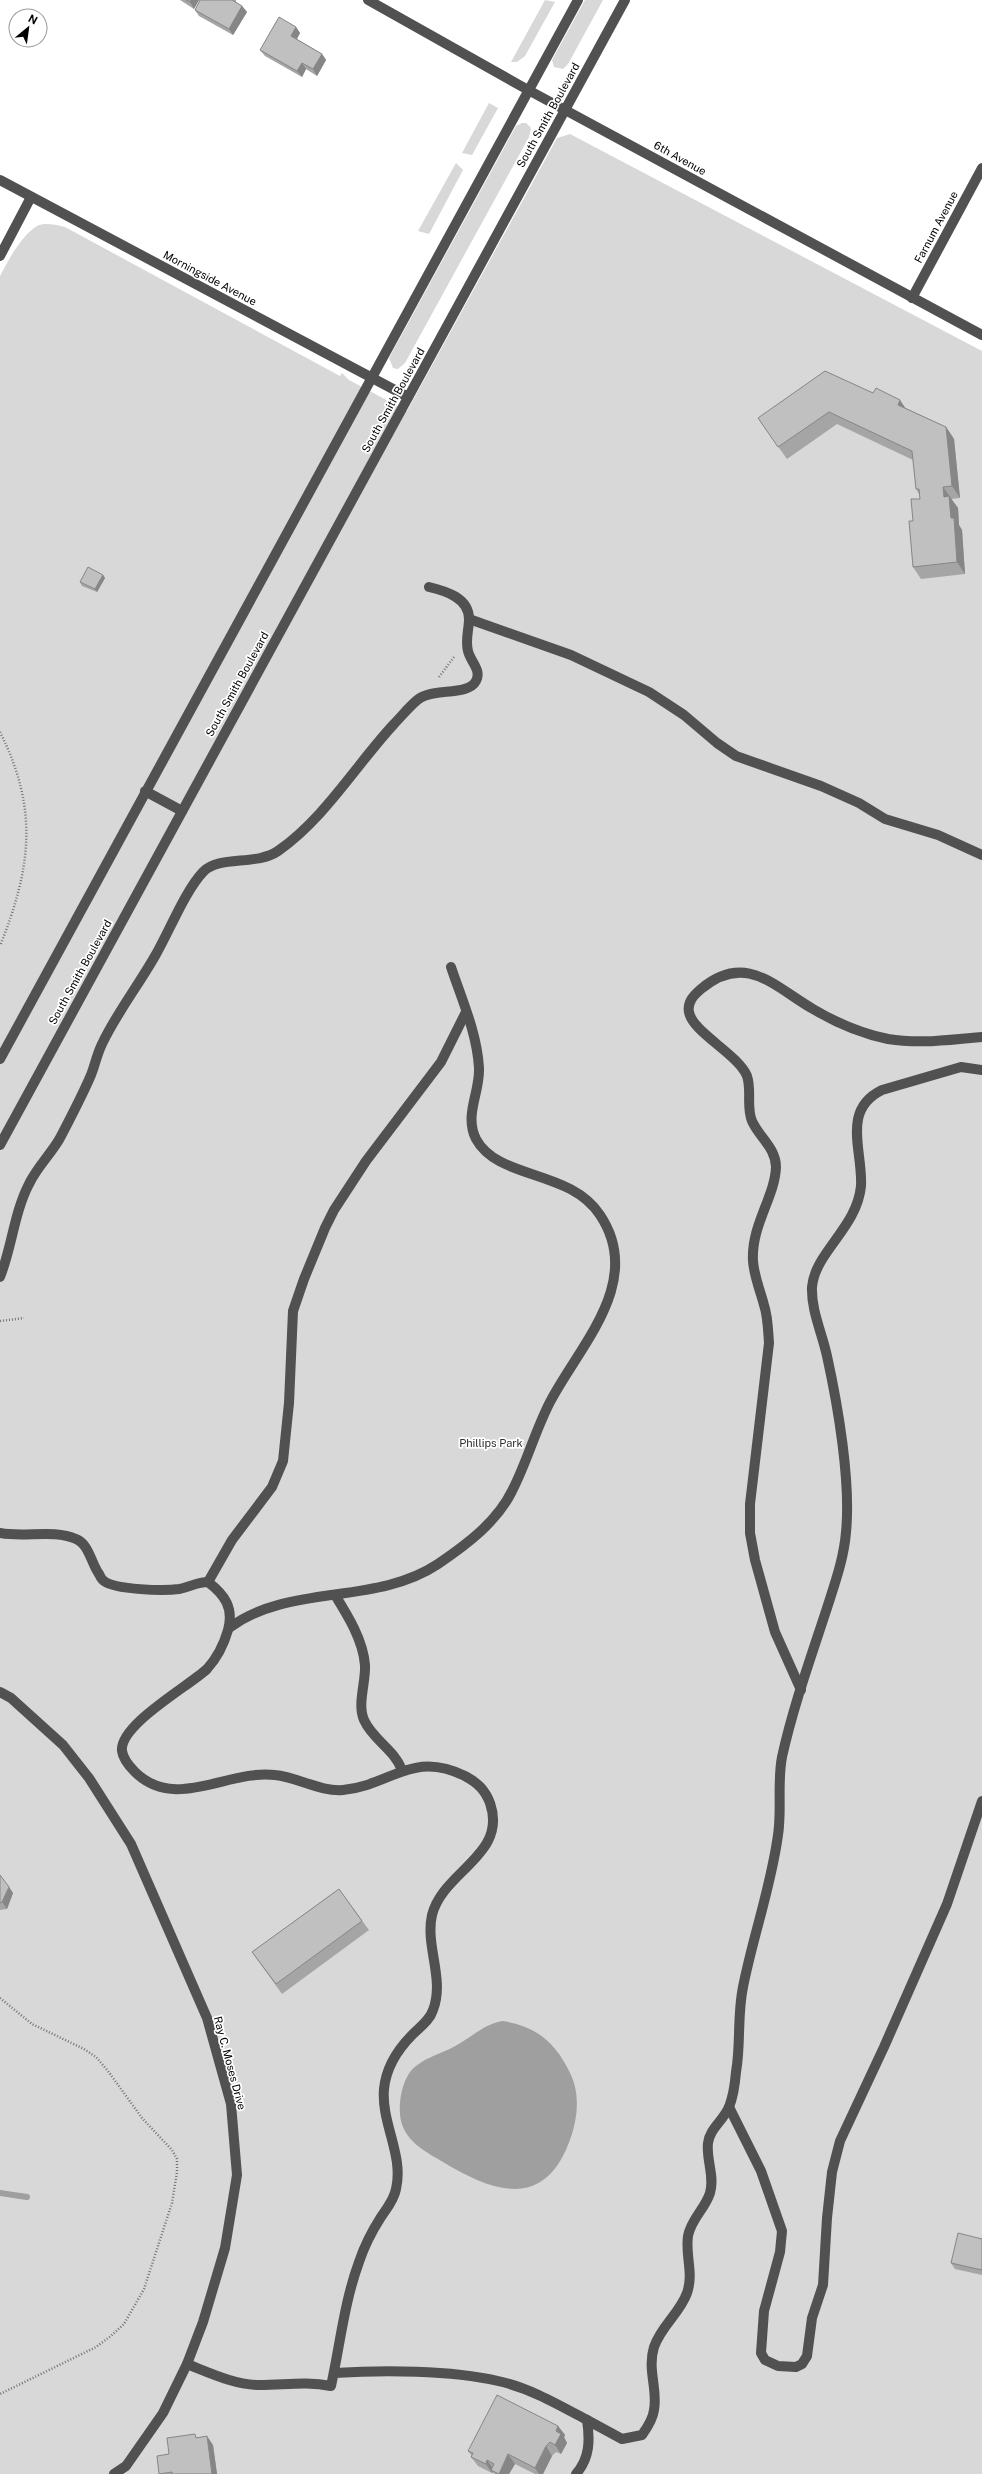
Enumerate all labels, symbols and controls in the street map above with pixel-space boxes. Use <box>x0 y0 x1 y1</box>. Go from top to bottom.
north arrow <box>8 8 48 48</box>
text: N <box>26 12 40 27</box>
street label: South Smith Boulevard <box>514 61 582 169</box>
street label: 6th Avenue <box>652 139 708 177</box>
street label: Farnum Avenue <box>912 189 960 265</box>
street label: Morningside Avenue <box>161 248 259 308</box>
street label: South Smith Boulevard <box>359 346 427 454</box>
street label: South Smith Boulevard <box>203 630 271 738</box>
street label: South Smith Boulevard <box>46 918 114 1026</box>
park label: Phillips Park <box>459 1437 523 1449</box>
street label: Ray C. Moses Drive <box>212 2015 248 2111</box>

